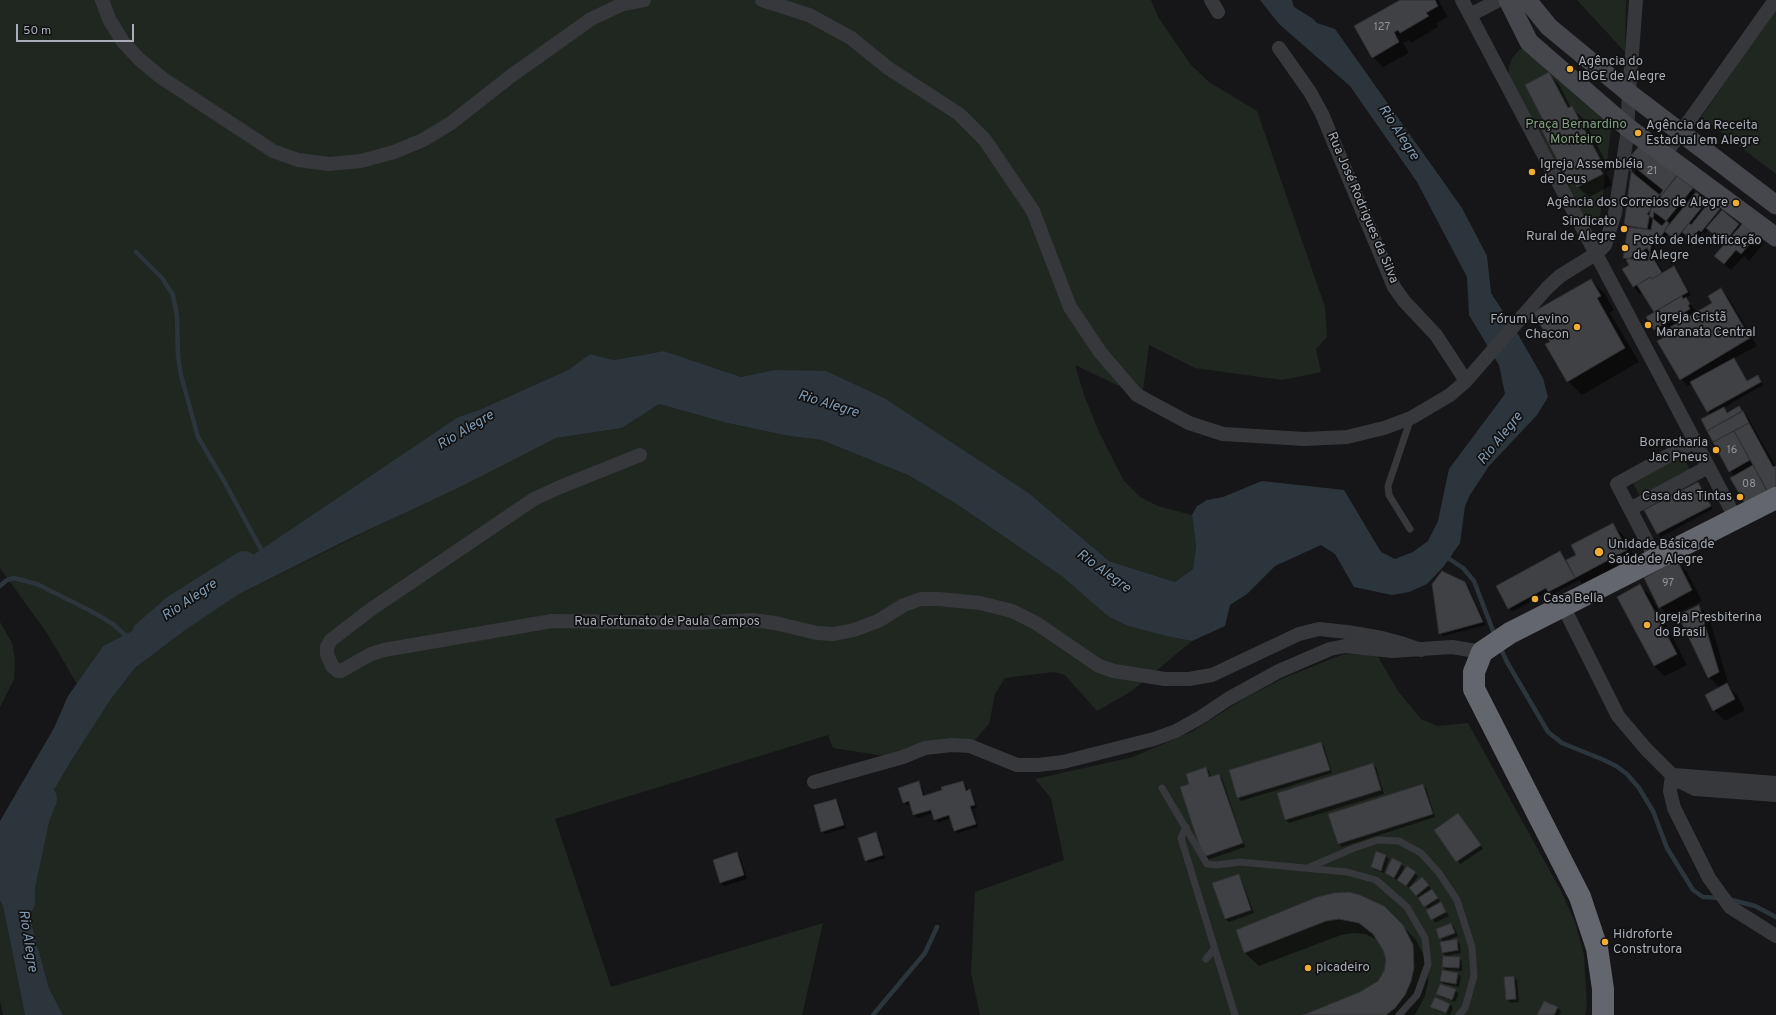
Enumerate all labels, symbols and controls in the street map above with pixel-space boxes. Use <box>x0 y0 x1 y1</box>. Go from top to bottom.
scale bar <box>18 16 136 42</box>
house number: 127 <box>1374 21 1390 35</box>
text: 50 m <box>23 23 51 39</box>
place label: Agência do IBGE de Alegre <box>1578 54 1666 85</box>
marker: Agência do IBGE de Alegre <box>1565 64 1575 74</box>
water label: Rio Alegre <box>1374 102 1422 164</box>
park label: Praça Bernardino Monteiro <box>1525 117 1627 148</box>
place label: Agência da Receita Estadual em Alegre <box>1646 118 1759 149</box>
marker: Agência da Receita Estadual em Alegre <box>1633 128 1643 138</box>
street label: Rua José Rodrigues da Silva <box>1323 130 1401 286</box>
place label: Igreja Assembléia de Deus <box>1540 157 1643 188</box>
house number: 21 <box>1647 165 1657 179</box>
marker: Igreja Assembléia de Deus <box>1527 167 1537 177</box>
place label: Agência dos Correios de Alegre <box>1546 195 1728 211</box>
marker: Agência dos Correios de Alegre <box>1731 198 1741 208</box>
place label: Sindicato Rural de Alegre <box>1526 214 1616 245</box>
marker: Sindicato Rural de Alegre <box>1619 224 1629 234</box>
place label: Posto de Identificação de Alegre <box>1633 233 1761 264</box>
marker: Posto de Identificação de Alegre <box>1620 243 1630 253</box>
place label: Igreja Cristã Maranata Central <box>1656 310 1756 341</box>
place label: Fórum Levino Chacon <box>1490 312 1569 343</box>
marker: Igreja Cristã Maranata Central <box>1643 320 1653 330</box>
marker: Fórum Levino Chacon <box>1572 322 1582 332</box>
water label: Rio Alegre <box>796 388 860 422</box>
water label: Rio Alegre <box>435 408 497 454</box>
water label: Rio Alegre <box>1475 409 1527 469</box>
place label: Borracharia Jac Pneus <box>1639 435 1708 466</box>
house number: 16 <box>1727 444 1737 458</box>
marker: Borracharia Jac Pneus <box>1711 445 1721 455</box>
house number: 08 <box>1742 478 1756 492</box>
place label: Casa das Tintas <box>1642 489 1732 505</box>
marker: Casa das Tintas <box>1735 492 1745 502</box>
place label: Unidade Básica de Saúde de Alegre <box>1608 537 1715 568</box>
marker: Unidade Básica de Saúde de Alegre <box>1593 546 1605 558</box>
water label: Rio Alegre <box>1073 547 1133 597</box>
water label: Rio Alegre <box>159 576 221 626</box>
house number: 97 <box>1662 577 1674 591</box>
place label: Casa Bella <box>1543 591 1603 607</box>
marker: Casa Bella <box>1530 594 1540 604</box>
place label: Igreja Presbiterina do Brasil <box>1655 610 1762 641</box>
street label: Rua Fortunato de Paula Campos <box>574 614 760 630</box>
marker: Igreja Presbiterina do Brasil <box>1642 620 1652 630</box>
water label: Rio Alegre <box>14 909 40 973</box>
place label: Hidroforte Construtora <box>1613 927 1682 958</box>
marker: Hidroforte Construtora <box>1600 937 1610 947</box>
place label: picadeiro <box>1316 960 1370 976</box>
marker: picadeiro <box>1303 963 1313 973</box>

